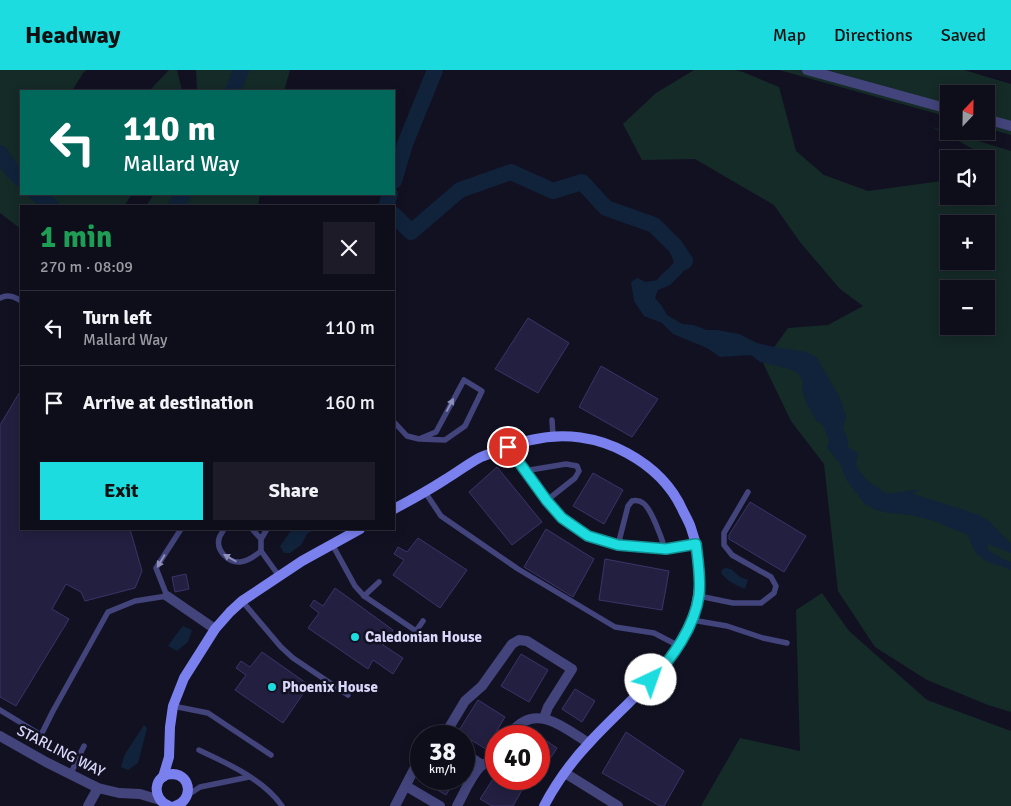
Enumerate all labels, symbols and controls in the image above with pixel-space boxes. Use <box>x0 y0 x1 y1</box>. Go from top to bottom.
text: Headway <box>25 20 121 50</box>
text: Map <box>773 24 806 46</box>
text: Directions <box>834 24 913 46</box>
text: Saved <box>941 24 986 46</box>
north arrow <box>940 85 995 140</box>
map controls <box>940 85 995 335</box>
text: 110 m <box>123 107 216 150</box>
icon: left <box>40 110 105 175</box>
text: Mallard Way <box>123 150 239 177</box>
button: sound <box>940 150 995 205</box>
button: + <box>940 215 995 270</box>
text: 1 min <box>40 219 112 256</box>
button: close <box>323 222 375 274</box>
text: 270 m · 08:09 <box>40 257 133 277</box>
button: − <box>940 280 995 335</box>
text: Turn left <box>83 306 152 330</box>
icon: left <box>40 314 68 342</box>
text: 110 m <box>325 316 375 340</box>
text: Mallard Way <box>83 330 168 350</box>
icon: arrive <box>40 389 68 417</box>
text: Arrive at destination <box>83 391 254 415</box>
text: 160 m <box>325 391 375 415</box>
one-way arrow <box>446 398 455 411</box>
pin <box>487 426 529 468</box>
icon: arrive <box>494 433 522 461</box>
button: Exit <box>40 462 203 520</box>
button: Share <box>213 462 375 520</box>
one-way arrow <box>222 554 237 562</box>
one-way arrow <box>156 555 165 568</box>
place label: Caledonian House <box>365 628 482 646</box>
marker: Caledonian House <box>349 631 361 643</box>
position arrow <box>624 653 676 705</box>
place label: Phoenix House <box>282 678 378 696</box>
marker: Phoenix House <box>266 681 278 693</box>
street label: STARLING WAY <box>14 721 108 781</box>
speed limit sign: 40 <box>485 725 550 790</box>
text: 38 <box>429 736 456 767</box>
text: km/h <box>429 762 456 777</box>

